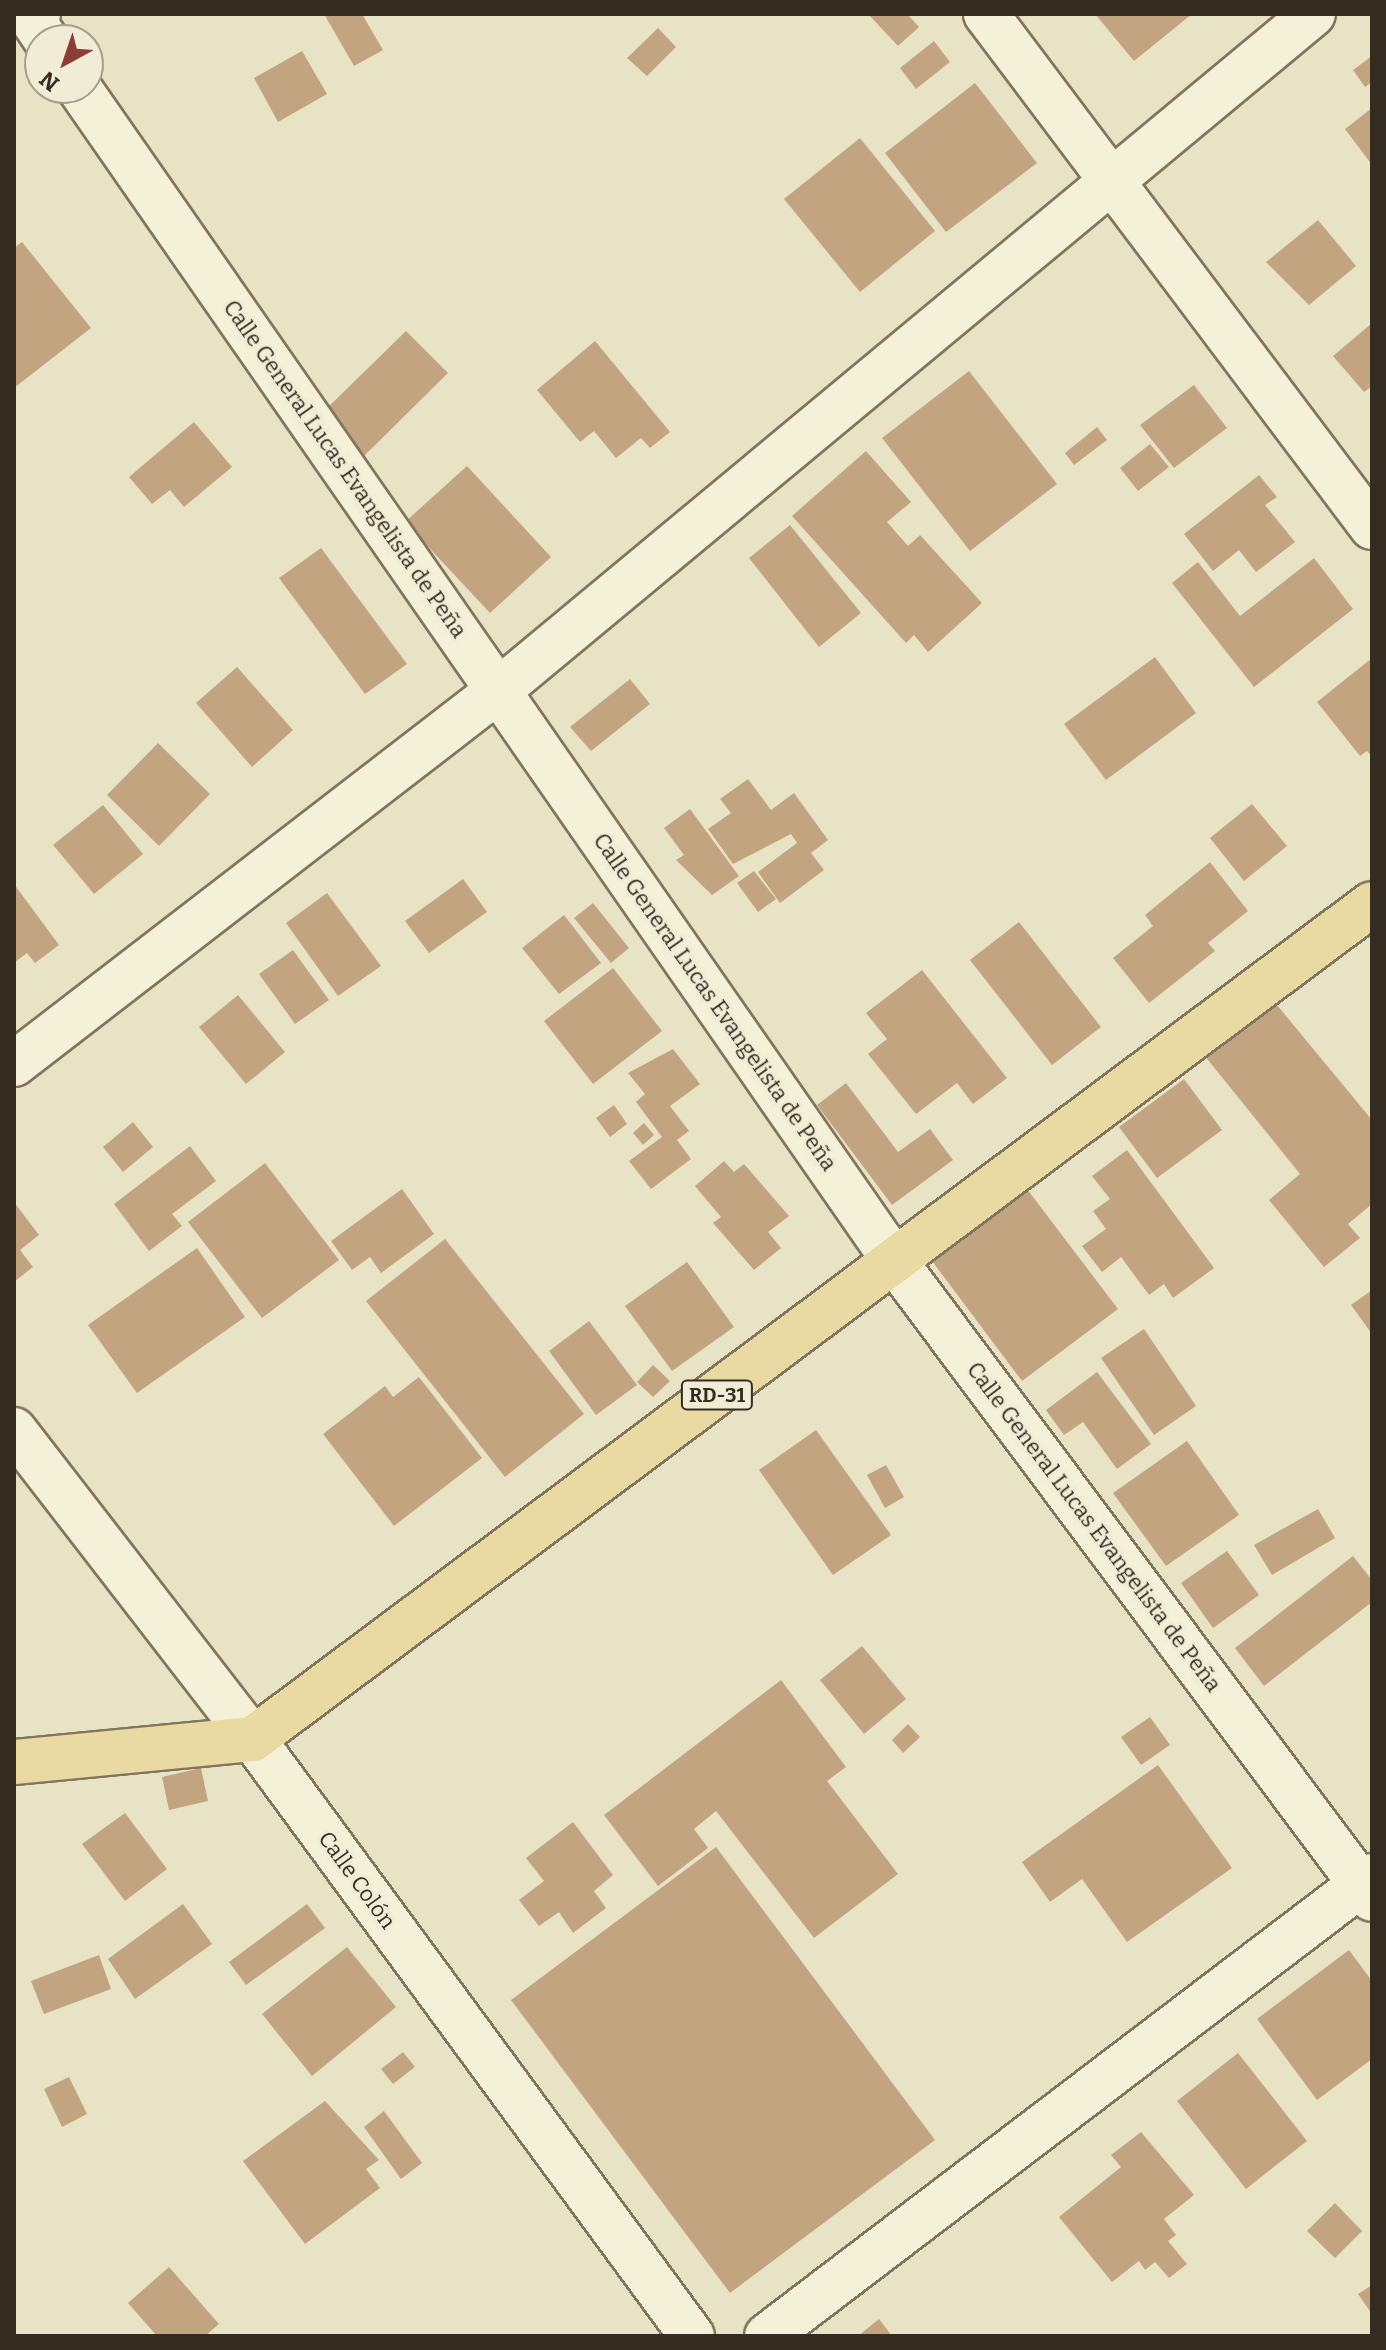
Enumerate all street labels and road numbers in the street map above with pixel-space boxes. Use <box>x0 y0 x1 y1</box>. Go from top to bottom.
street label: Calle General Lucas Evangelista de Peña <box>218 295 472 643</box>
street label: Calle General Lucas Evangelista de Peña <box>588 828 842 1176</box>
street label: Calle General Lucas Evangelista de Peña <box>961 1357 1227 1697</box>
road number: RD-31 <box>679 1379 755 1411</box>
street label: Calle Colón <box>313 1826 401 1934</box>

